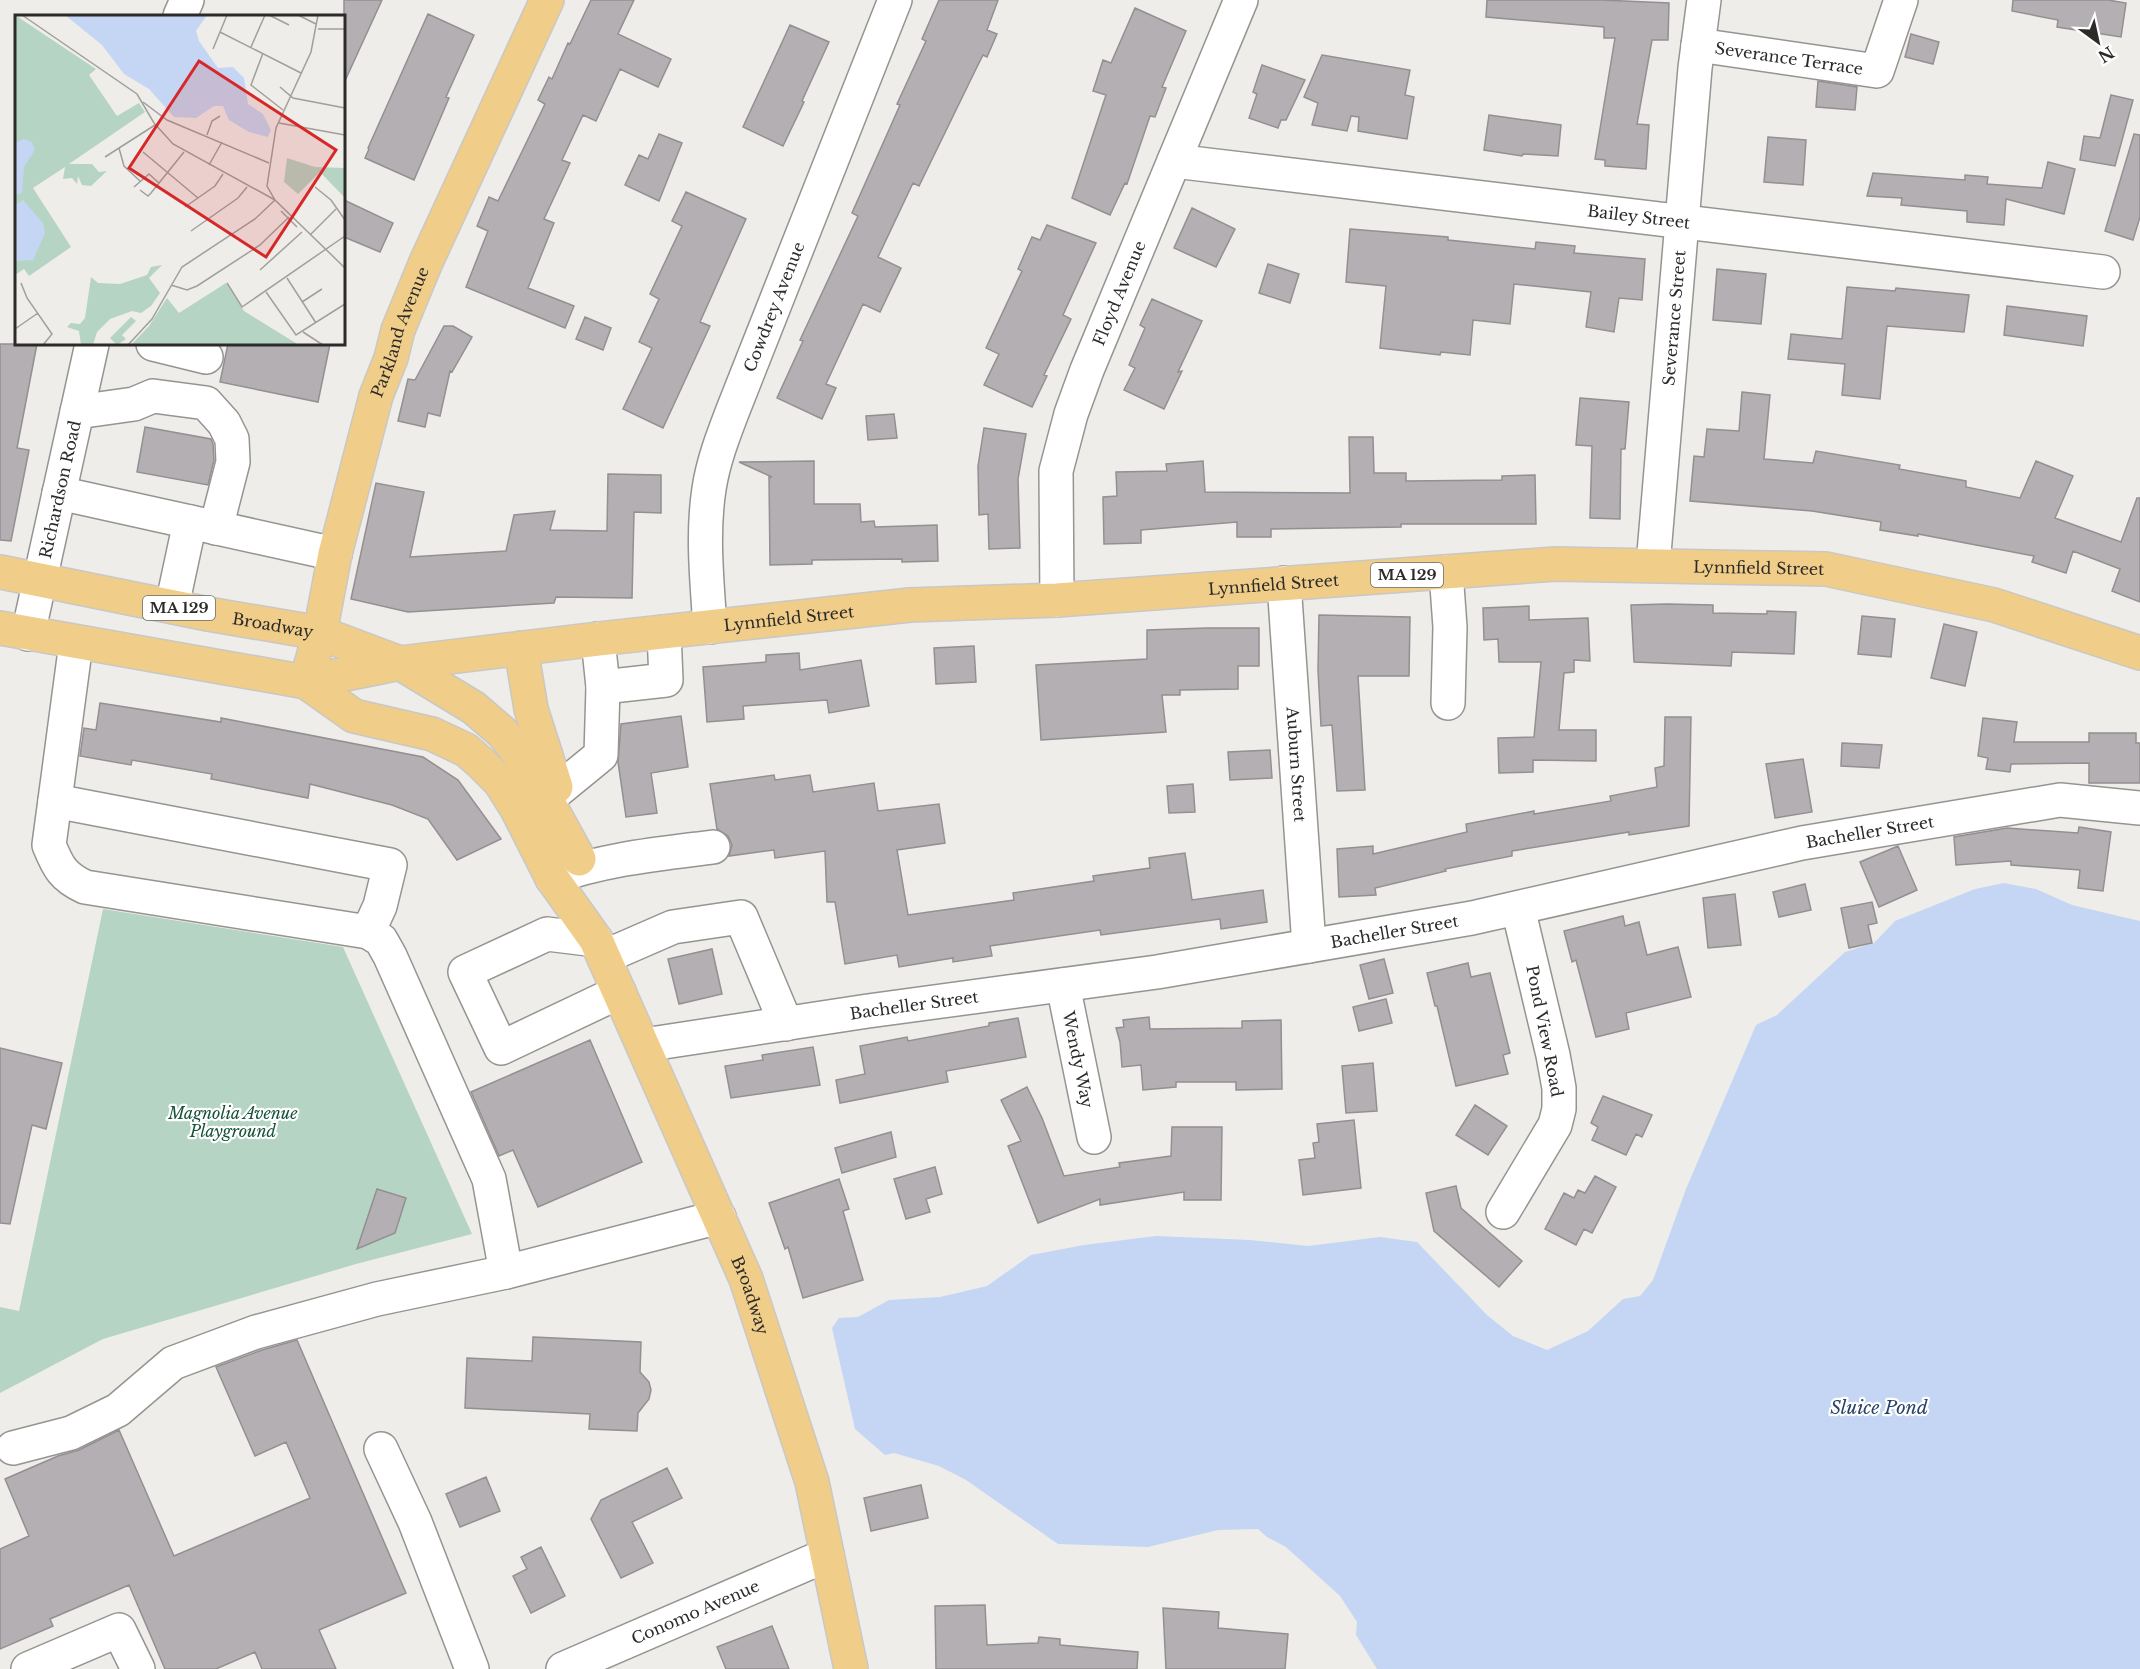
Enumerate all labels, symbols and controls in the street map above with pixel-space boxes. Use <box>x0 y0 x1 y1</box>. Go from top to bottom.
north arrow <box>2068 12 2128 72</box>
inset map <box>15 15 345 345</box>
street label: Severance Terrace <box>1714 38 1864 79</box>
text: N <box>2094 42 2118 67</box>
street label: Bailey Street <box>1586 200 1691 233</box>
street label: Floyd Avenue <box>1088 238 1150 349</box>
street label: Cowdrey Avenue <box>739 239 808 375</box>
street label: Severance Street <box>1658 249 1690 386</box>
street label: Parkland Avenue <box>366 264 433 400</box>
street label: Richardson Road <box>35 418 85 560</box>
street label: Lynnfield Street <box>1693 557 1824 579</box>
road number: MA 129 <box>1371 563 1443 587</box>
street label: Lynnfield Street <box>1207 570 1340 599</box>
road number: MA 129 <box>143 596 215 620</box>
street label: Lynnfield Street <box>723 601 855 635</box>
street label: Broadway <box>231 608 316 642</box>
street label: Auburn Street <box>1282 705 1310 823</box>
street label: Bacheller Street <box>1804 811 1935 852</box>
street label: Bacheller Street <box>1329 911 1460 952</box>
street label: Pond View Road <box>1522 963 1568 1099</box>
street label: Bacheller Street <box>848 986 980 1024</box>
street label: Wendy Way <box>1058 1008 1098 1110</box>
park label: Magnolia Avenue Playground <box>167 1103 298 1141</box>
street label: Broadway <box>727 1253 774 1338</box>
water label: Sluice Pond <box>1830 1397 1928 1419</box>
street label: Conomo Avenue <box>628 1575 762 1648</box>

